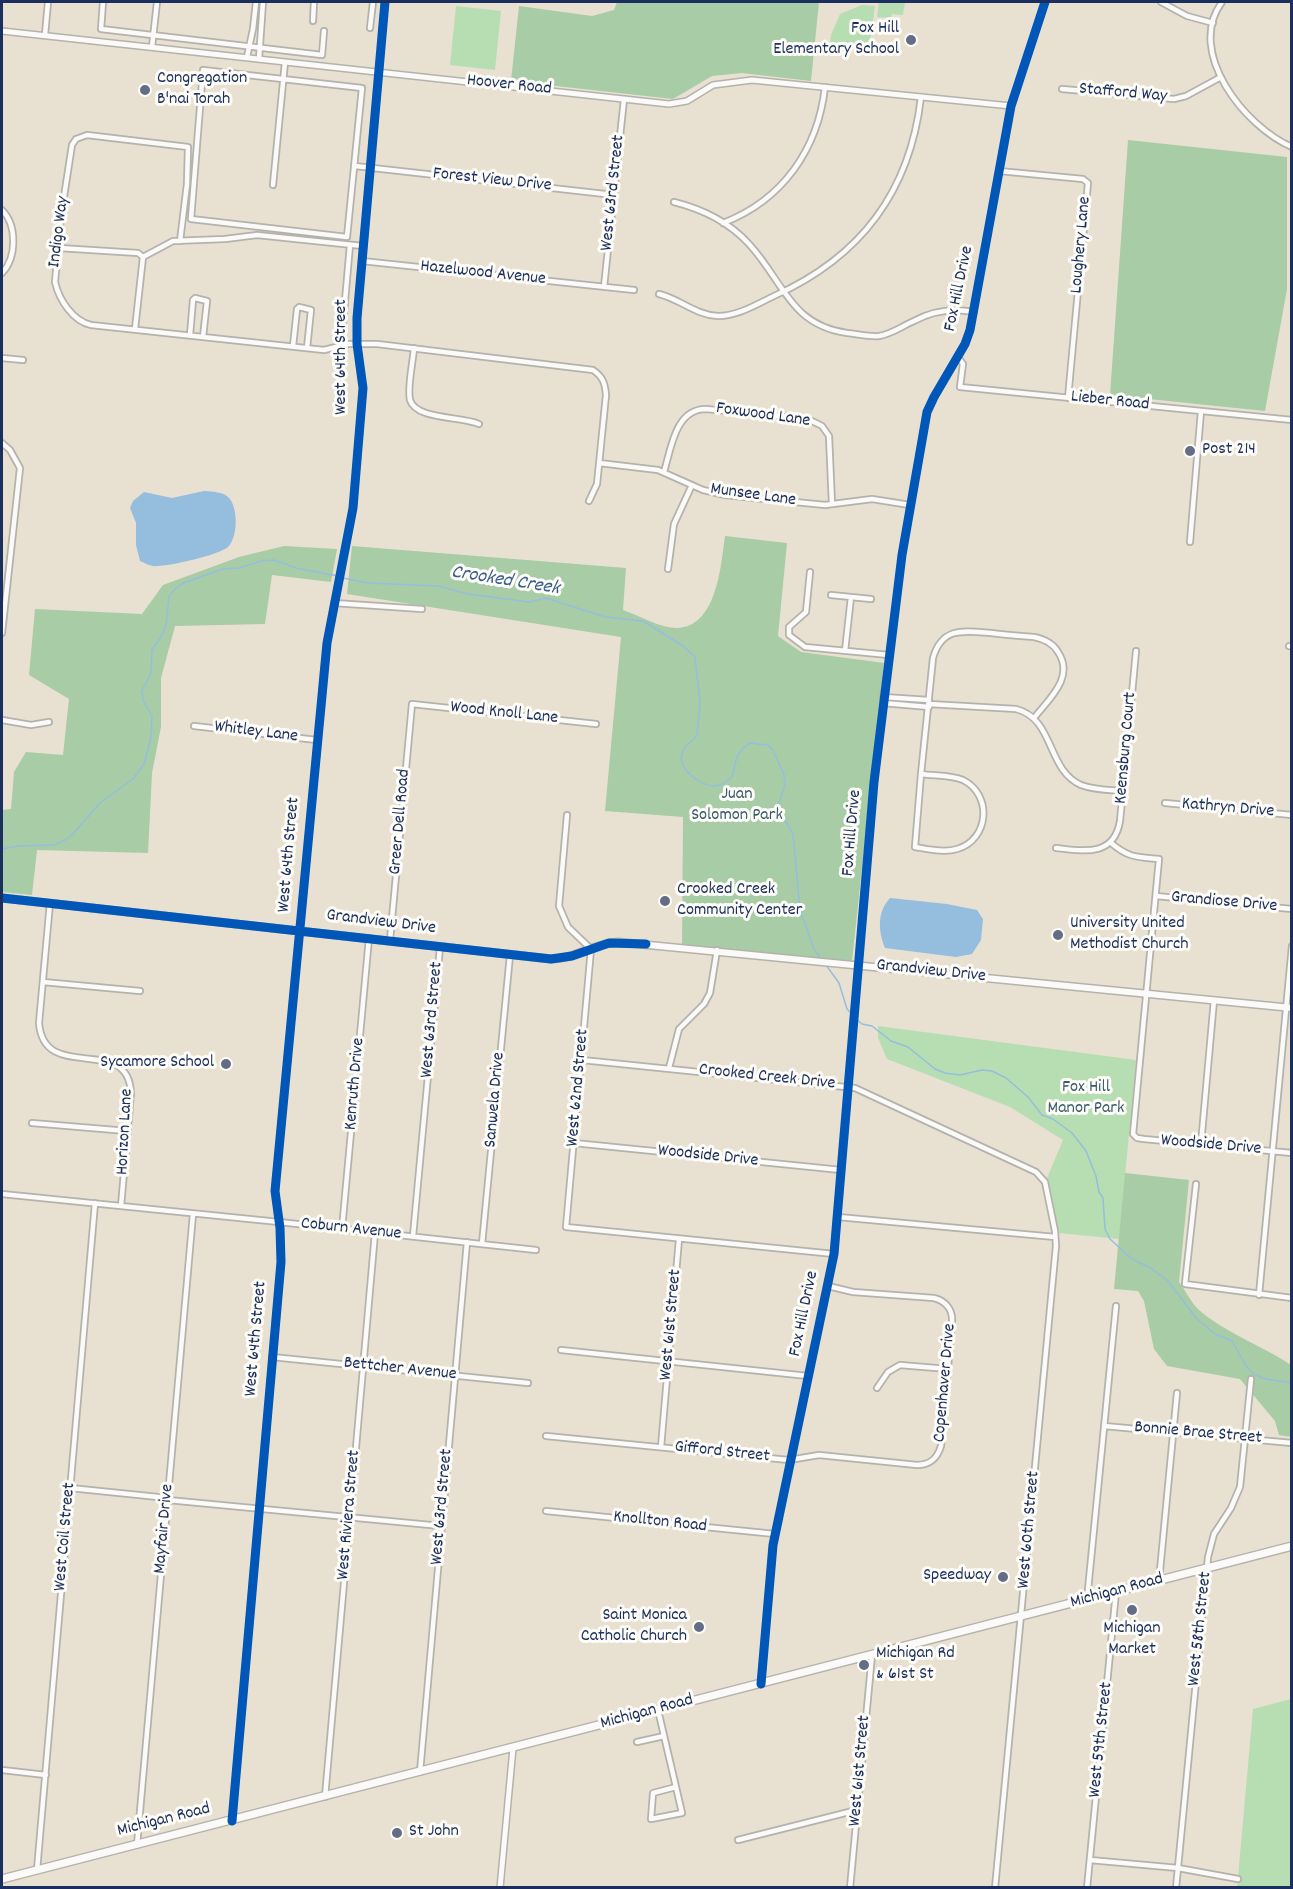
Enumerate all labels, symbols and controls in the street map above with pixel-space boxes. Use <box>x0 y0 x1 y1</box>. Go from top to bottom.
place label: Fox Hill Elementary School <box>773 19 899 62</box>
marker: Fox Hill Elementary School <box>904 33 918 47</box>
place label: Congregation B'nai Torah <box>157 69 247 112</box>
street label: Hoover Road <box>466 71 552 101</box>
street label: Stafford Way <box>1078 79 1168 109</box>
marker: Congregation B'nai Torah <box>138 83 152 97</box>
street label: West 63rd Street <box>597 134 631 252</box>
street label: Forest View Drive <box>432 164 552 198</box>
street label: Indigo Way <box>45 195 75 269</box>
street label: Loughery Lane <box>1067 196 1097 294</box>
street label: Fox Hill Drive <box>940 244 980 334</box>
street label: Hazelwood Avenue <box>419 257 547 291</box>
street label: West 64th Street <box>332 299 354 415</box>
street label: Lieber Road <box>1070 387 1150 417</box>
street label: Foxwood Lane <box>714 399 812 433</box>
place label: Post 214 <box>1202 440 1256 462</box>
marker: Post 214 <box>1183 444 1197 458</box>
street label: Munsee Lane <box>709 479 797 513</box>
water label: Crooked Creek <box>449 562 561 602</box>
street label: Keensburg Court <box>1111 691 1143 805</box>
street label: Wood Knoll Lane <box>449 698 559 730</box>
street label: Whitley Lane <box>213 717 299 749</box>
street label: Greer Dell Road <box>386 768 416 876</box>
park label: Juan Solomon Park <box>691 785 783 828</box>
street label: Fox Hill Drive <box>838 789 868 877</box>
street label: Kathryn Drive <box>1181 794 1275 824</box>
street label: West 64th Street <box>274 796 306 914</box>
place label: Crooked Creek Community Center <box>677 880 802 922</box>
street label: Grandiose Drive <box>1170 888 1278 918</box>
marker: Crooked Creek Community Center <box>658 894 672 908</box>
street label: Grandview Drive <box>325 906 437 940</box>
place label: University United Methodist Church <box>1070 914 1188 956</box>
marker: University United Methodist Church <box>1051 928 1065 942</box>
street label: Grandview Drive <box>875 956 987 988</box>
street label: West 63rd Street <box>417 961 449 1079</box>
street label: West 62nd Street <box>563 1028 595 1148</box>
street label: Kenruth Drive <box>341 1037 371 1131</box>
street label: Sanwela Drive <box>481 1051 511 1149</box>
place label: Sycamore School <box>100 1053 214 1075</box>
marker: Sycamore School <box>219 1057 233 1071</box>
street label: Crooked Creek Drive <box>698 1060 836 1096</box>
park label: Fox Hill Manor Park <box>1048 1078 1124 1120</box>
street label: Horizon Lane <box>113 1088 139 1176</box>
street label: Woodside Drive <box>1160 1131 1262 1161</box>
street label: Woodside Drive <box>657 1141 759 1173</box>
street label: Coburn Avenue <box>300 1214 402 1246</box>
street label: West 61st Street <box>656 1269 688 1381</box>
street label: Fox Hill Drive <box>785 1269 825 1359</box>
street label: West 64th Street <box>241 1280 273 1398</box>
street label: Copenhaver Drive <box>930 1323 962 1443</box>
street label: Bettcher Avenue <box>343 1353 457 1387</box>
street label: Bonnie Brae Street <box>1133 1418 1263 1450</box>
street label: Gifford Street <box>673 1437 771 1469</box>
street label: West 63rd Street <box>427 1448 459 1566</box>
street label: West Riviera Street <box>334 1449 366 1581</box>
street label: West 60th Street <box>1014 1470 1046 1590</box>
street label: West Coil Street <box>50 1482 82 1592</box>
street label: Mayfair Drive <box>150 1483 180 1575</box>
street label: Knollton Road <box>612 1507 708 1539</box>
place label: Speedway <box>923 1566 991 1588</box>
street label: Michigan Road <box>1068 1569 1166 1615</box>
marker: Speedway <box>996 1570 1010 1584</box>
street label: West 58th Street <box>1184 1571 1218 1687</box>
marker: Michigan Market <box>1125 1603 1139 1617</box>
place label: Saint Monica Catholic Church <box>581 1606 687 1648</box>
place label: Michigan Market <box>1103 1619 1161 1662</box>
marker: Saint Monica Catholic Church <box>692 1620 706 1634</box>
place label: Michigan Rd & 61st St <box>876 1644 955 1686</box>
marker: Michigan Rd & 61st St <box>857 1658 871 1672</box>
street label: West 59th Street <box>1085 1681 1119 1799</box>
street label: Michigan Road <box>598 1690 696 1736</box>
street label: West 61st Street <box>845 1715 877 1827</box>
street label: Michigan Road <box>115 1799 213 1843</box>
place label: St John <box>409 1822 459 1844</box>
marker: St John <box>390 1826 404 1840</box>

